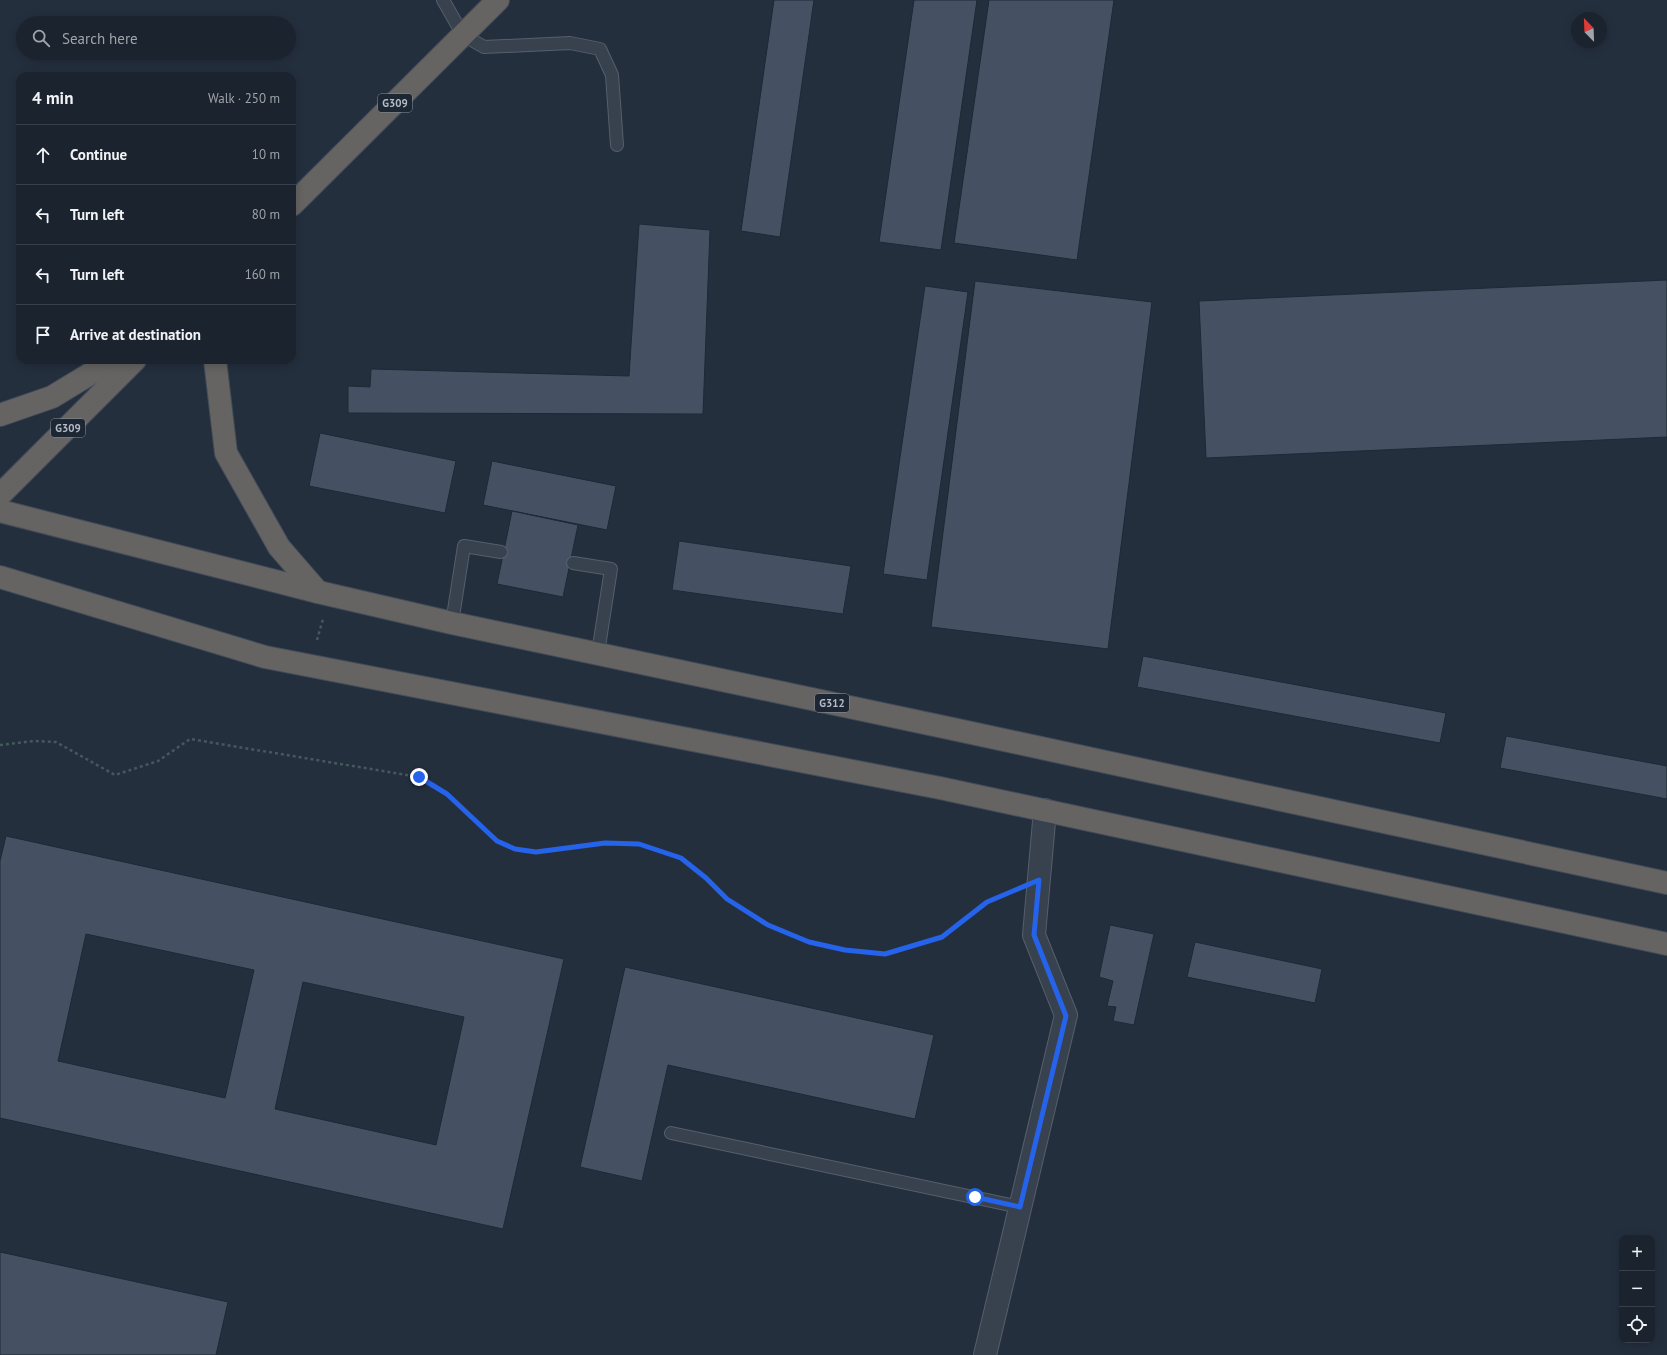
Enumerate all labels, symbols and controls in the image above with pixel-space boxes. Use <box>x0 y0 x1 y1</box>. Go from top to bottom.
north arrow <box>1571 12 1607 48</box>
search box <box>16 16 296 60</box>
icon: search <box>30 27 52 49</box>
text: Search here <box>62 29 138 48</box>
text: 4 min <box>32 87 73 109</box>
text: Walk · 250 m <box>208 90 280 107</box>
road number: G309 <box>378 94 412 112</box>
icon: ahead <box>32 144 54 166</box>
text: Continue <box>70 145 127 164</box>
text: 10 m <box>252 146 280 163</box>
icon: left <box>32 204 54 226</box>
text: Turn left <box>70 205 124 224</box>
text: 80 m <box>252 206 280 223</box>
icon: left <box>32 264 54 286</box>
text: Turn left <box>70 265 124 284</box>
text: 160 m <box>245 266 280 283</box>
icon: arrive <box>32 324 54 346</box>
text: Arrive at destination <box>70 325 201 344</box>
road number: G309 <box>51 419 85 437</box>
road number: G312 <box>815 694 849 712</box>
route end <box>410 768 428 786</box>
route start <box>966 1188 984 1206</box>
map controls <box>1619 1235 1655 1343</box>
button: + <box>1619 1235 1655 1271</box>
button: − <box>1619 1271 1655 1307</box>
button: locate <box>1619 1307 1655 1343</box>

